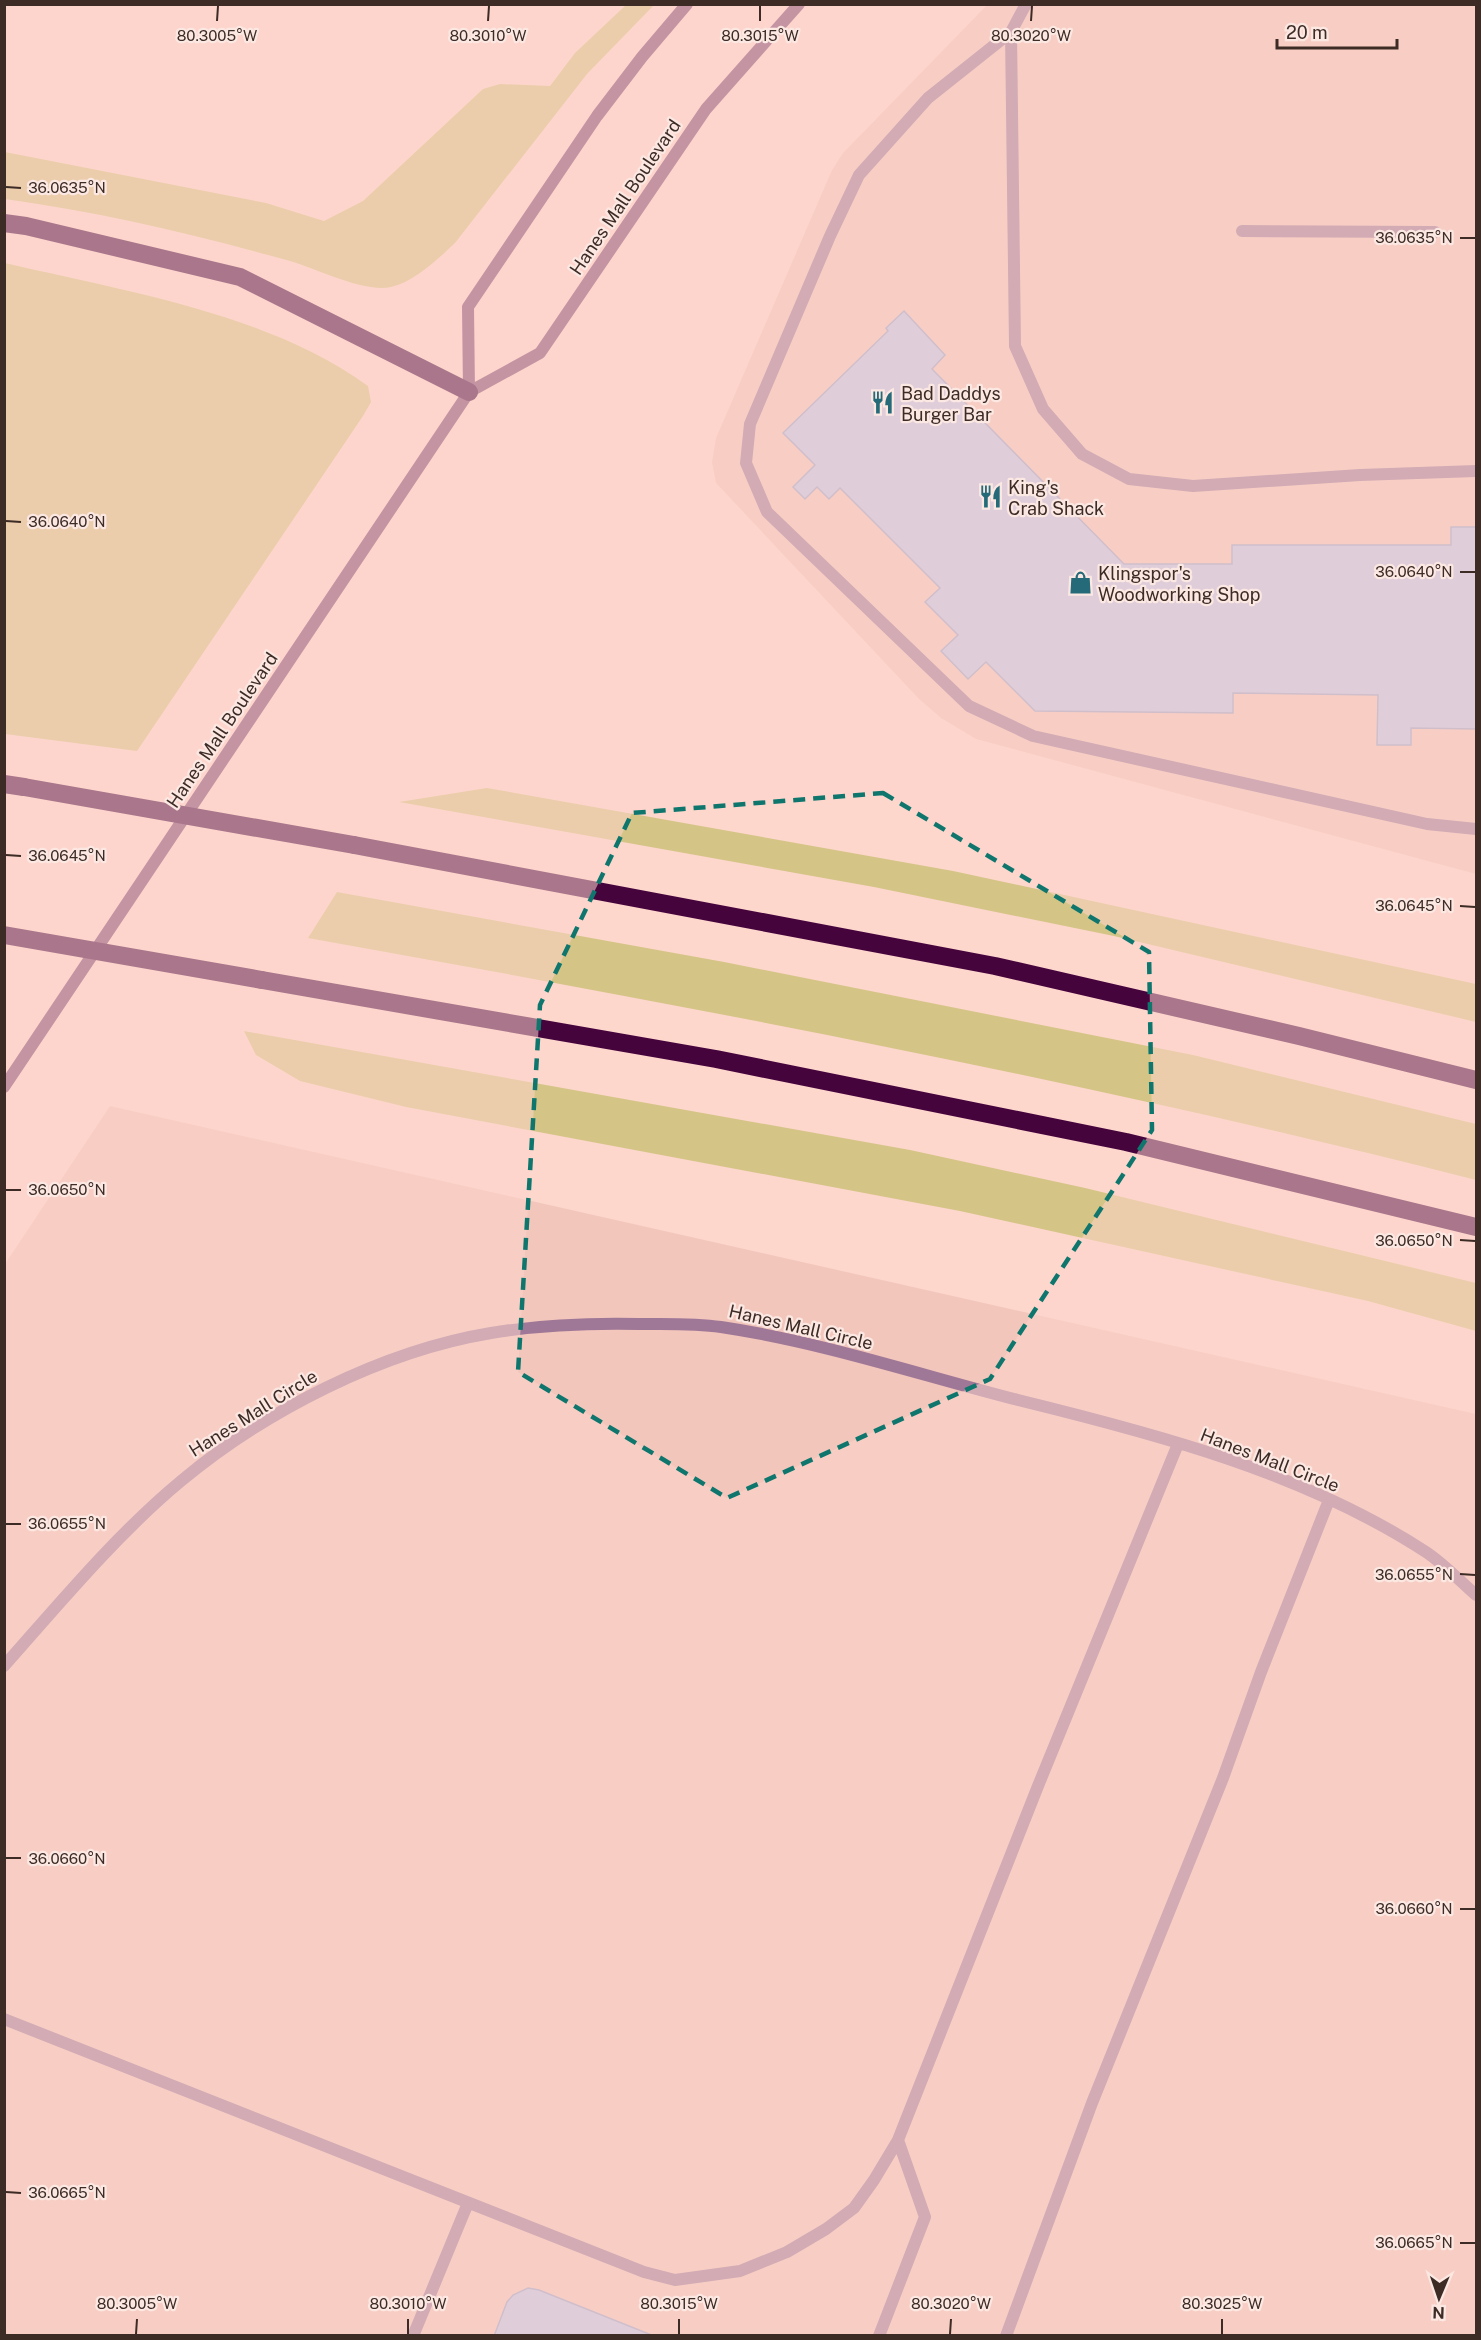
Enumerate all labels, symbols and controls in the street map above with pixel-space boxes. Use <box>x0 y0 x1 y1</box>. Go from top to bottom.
scale bar <box>1277 12 1397 50</box>
text: 20 m <box>1286 22 1328 43</box>
text: 80.3005°W <box>177 27 257 44</box>
text: 80.3010°W <box>449 27 527 44</box>
text: 80.3015°W <box>721 27 799 44</box>
text: 80.3020°W <box>991 27 1071 44</box>
street label: Hanes Mall Boulevard <box>565 115 685 279</box>
text: 36.0635°N <box>28 179 106 196</box>
text: 36.0635°N <box>1375 229 1453 246</box>
place label: Bad Daddys Burger Bar <box>901 383 1001 425</box>
restaurant icon: Bad Daddys Burger Bar <box>870 390 896 416</box>
place label: King's Crab Shack <box>1008 477 1104 519</box>
restaurant icon: King's Crab Shack <box>977 484 1003 510</box>
text: 36.0640°N <box>28 513 106 530</box>
place label: Klingspor's Woodworking Shop <box>1098 563 1261 605</box>
text: 36.0640°N <box>1375 563 1453 580</box>
shop icon: Klingspor's Woodworking Shop <box>1067 570 1093 596</box>
street label: Hanes Mall Boulevard <box>162 648 282 812</box>
text: 36.0645°N <box>28 847 106 864</box>
text: 36.0645°N <box>1375 897 1453 914</box>
text: 36.0650°N <box>28 1181 106 1198</box>
text: 36.0650°N <box>1375 1232 1453 1249</box>
street label: Hanes Mall Circle <box>727 1300 875 1354</box>
street label: Hanes Mall Circle <box>185 1365 321 1461</box>
street label: Hanes Mall Circle <box>1198 1424 1342 1496</box>
text: 36.0655°N <box>28 1515 106 1532</box>
text: 36.0655°N <box>1375 1566 1453 1583</box>
text: 36.0660°N <box>28 1850 106 1867</box>
text: 36.0660°N <box>1375 1900 1453 1917</box>
text: 36.0665°N <box>28 2184 106 2201</box>
text: 36.0665°N <box>1375 2234 1453 2251</box>
north arrow <box>1409 2268 1469 2328</box>
text: 80.3005°W <box>97 2295 177 2312</box>
text: 80.3010°W <box>369 2295 447 2312</box>
text: 80.3015°W <box>640 2295 718 2312</box>
text: 80.3020°W <box>911 2295 991 2312</box>
text: 80.3025°W <box>1182 2295 1262 2312</box>
text: N <box>1432 2303 1445 2322</box>

